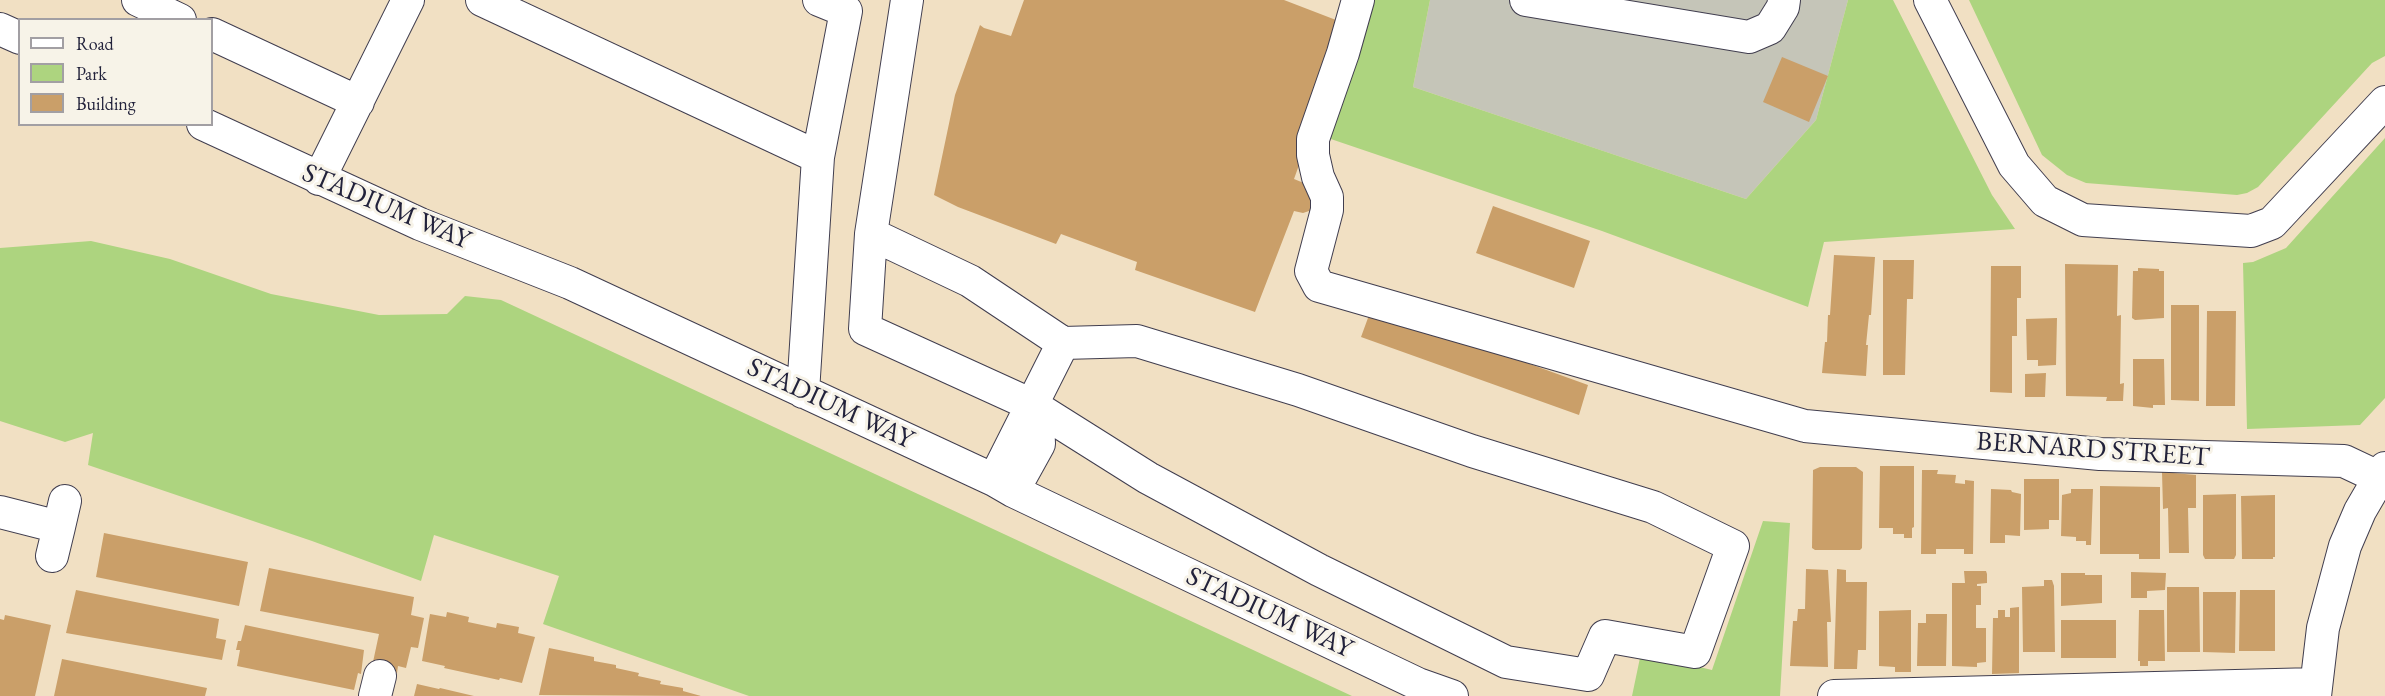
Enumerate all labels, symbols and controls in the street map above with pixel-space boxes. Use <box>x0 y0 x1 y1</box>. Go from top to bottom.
legend <box>18 18 213 126</box>
text: Road <box>76 32 114 55</box>
text: Park <box>76 62 107 85</box>
text: Building <box>76 92 136 115</box>
street label: STADIUM WAY <box>297 157 475 257</box>
street label: STADIUM WAY <box>742 351 918 457</box>
street label: BERNARD STREET <box>1975 426 2211 474</box>
street label: STADIUM WAY <box>1181 560 1357 666</box>

